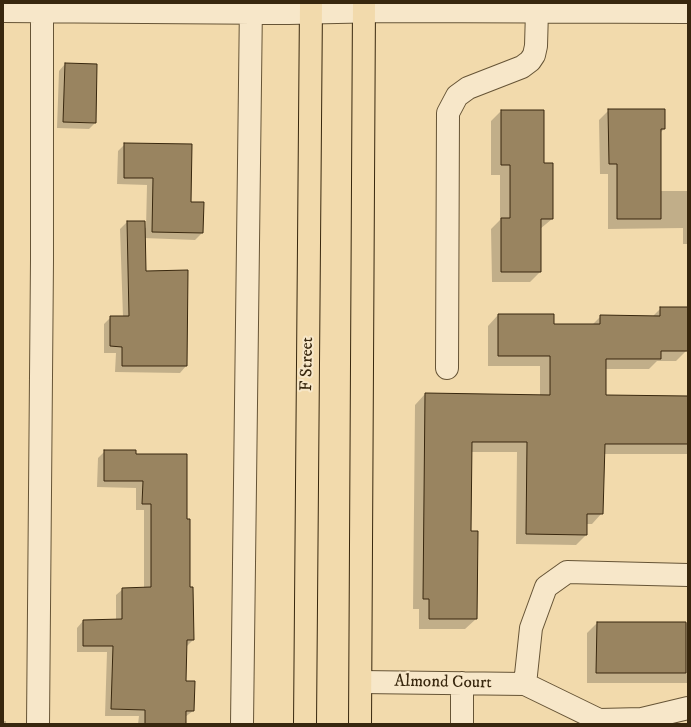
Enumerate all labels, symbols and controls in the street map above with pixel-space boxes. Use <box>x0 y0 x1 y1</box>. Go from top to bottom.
street label: F Street <box>297 337 319 391</box>
street label: Almond Court <box>394 672 492 694</box>

